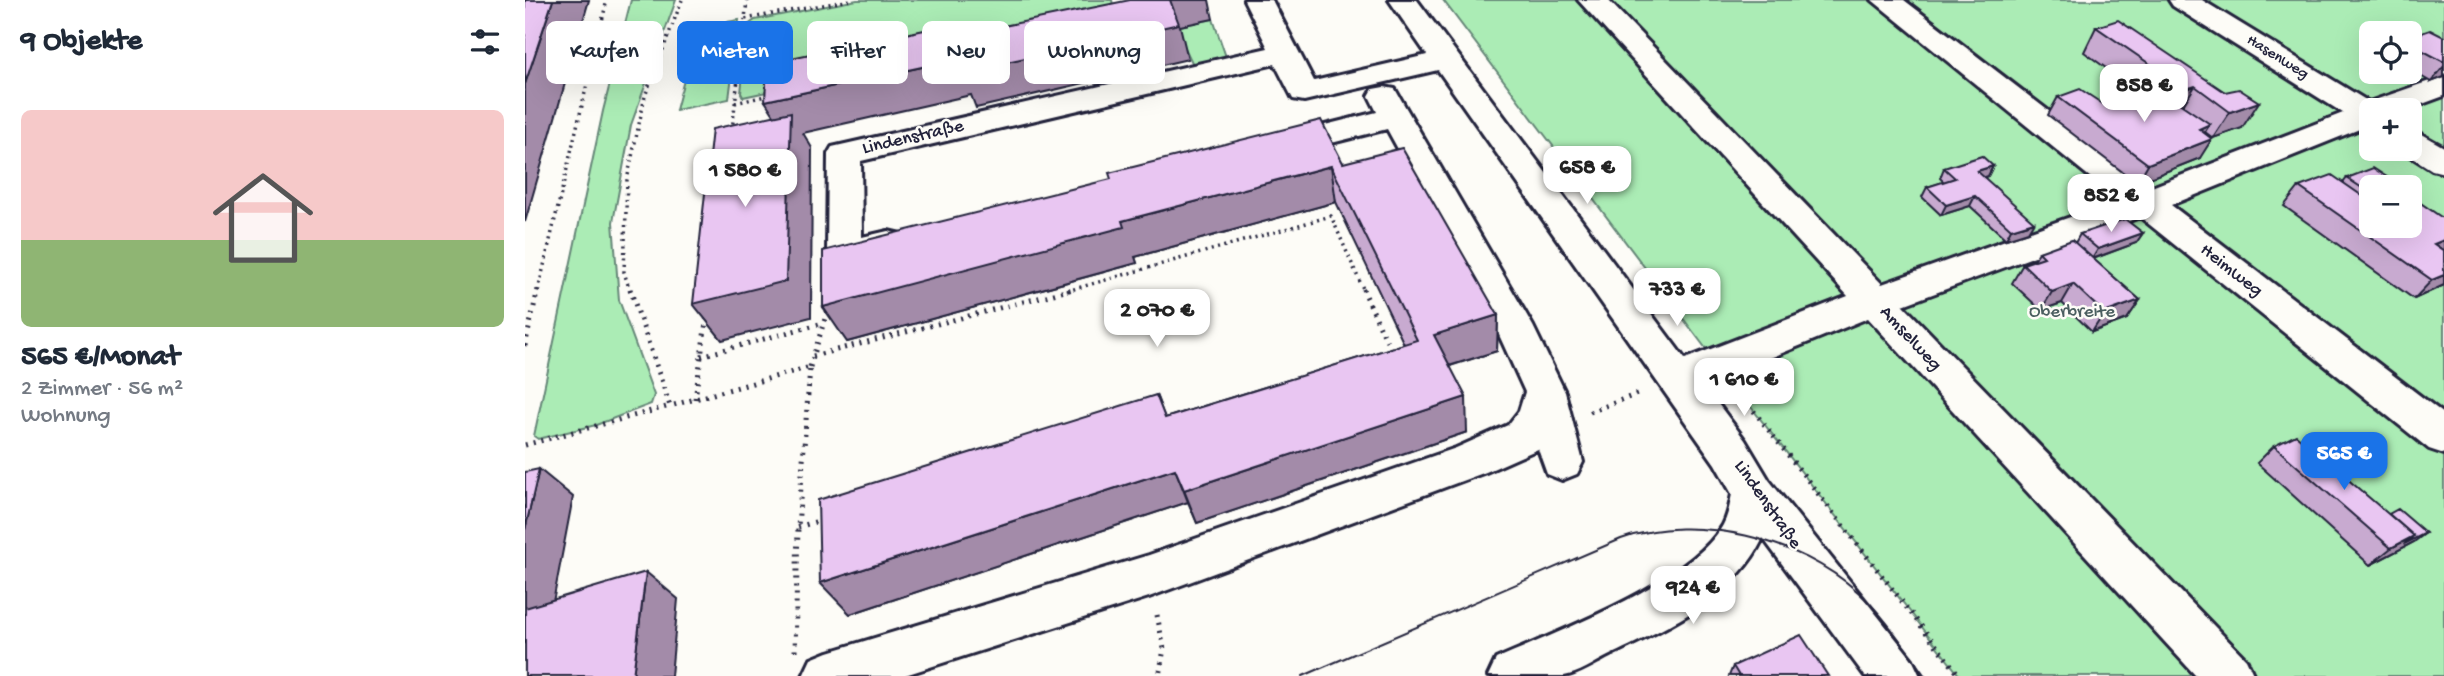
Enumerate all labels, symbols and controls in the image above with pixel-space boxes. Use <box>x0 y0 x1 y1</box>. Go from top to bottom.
chip: Kaufen <box>546 21 663 84</box>
chip: Mieten <box>677 21 793 84</box>
chip: Filter <box>807 21 908 84</box>
chip: Neu <box>922 21 1010 84</box>
chip: Wohnung <box>1024 21 1165 84</box>
map controls <box>2359 21 2422 238</box>
button: locate <box>2359 21 2422 84</box>
icon: filters <box>466 23 504 61</box>
text: 9 Objekte <box>21 25 142 60</box>
street label: Hasenweg <box>2242 32 2312 84</box>
pin: 858 € <box>2095 64 2193 124</box>
text: 858 € <box>2116 73 2172 100</box>
button: + <box>2359 98 2422 161</box>
street label: Lindenstraße <box>860 115 966 161</box>
pin: 658 € <box>1538 146 1636 206</box>
pin: 1 580 € <box>680 150 810 209</box>
icon: home <box>200 155 326 281</box>
text: 658 € <box>1559 155 1615 182</box>
text: 1 580 € <box>709 158 781 185</box>
pin: 852 € <box>2062 174 2160 234</box>
button: − <box>2359 175 2422 238</box>
text: 852 € <box>2083 183 2139 210</box>
street label: Heimweg <box>2195 239 2267 303</box>
pin: 733 € <box>1628 268 1726 328</box>
text: 733 € <box>1650 277 1704 304</box>
pin: 2 070 € <box>1092 290 1222 349</box>
text: 2 070 € <box>1120 298 1194 325</box>
park label: Oberbreite <box>2029 301 2115 324</box>
street label: Amselweg <box>1874 302 1946 377</box>
text: 565 €/Monat <box>21 341 179 376</box>
pin: 1 610 € <box>1679 358 1809 418</box>
text: 1 610 € <box>1710 367 1778 394</box>
text: 2 Zimmer · 56 m² <box>21 376 183 403</box>
text: Wohnung <box>21 403 111 430</box>
pin: 565 € <box>2295 433 2393 492</box>
text: 565 € <box>2317 441 2371 468</box>
street label: Lindenstraße <box>1728 456 1806 554</box>
pin: 924 € <box>1644 566 1742 626</box>
text: 924 € <box>1667 575 1719 602</box>

